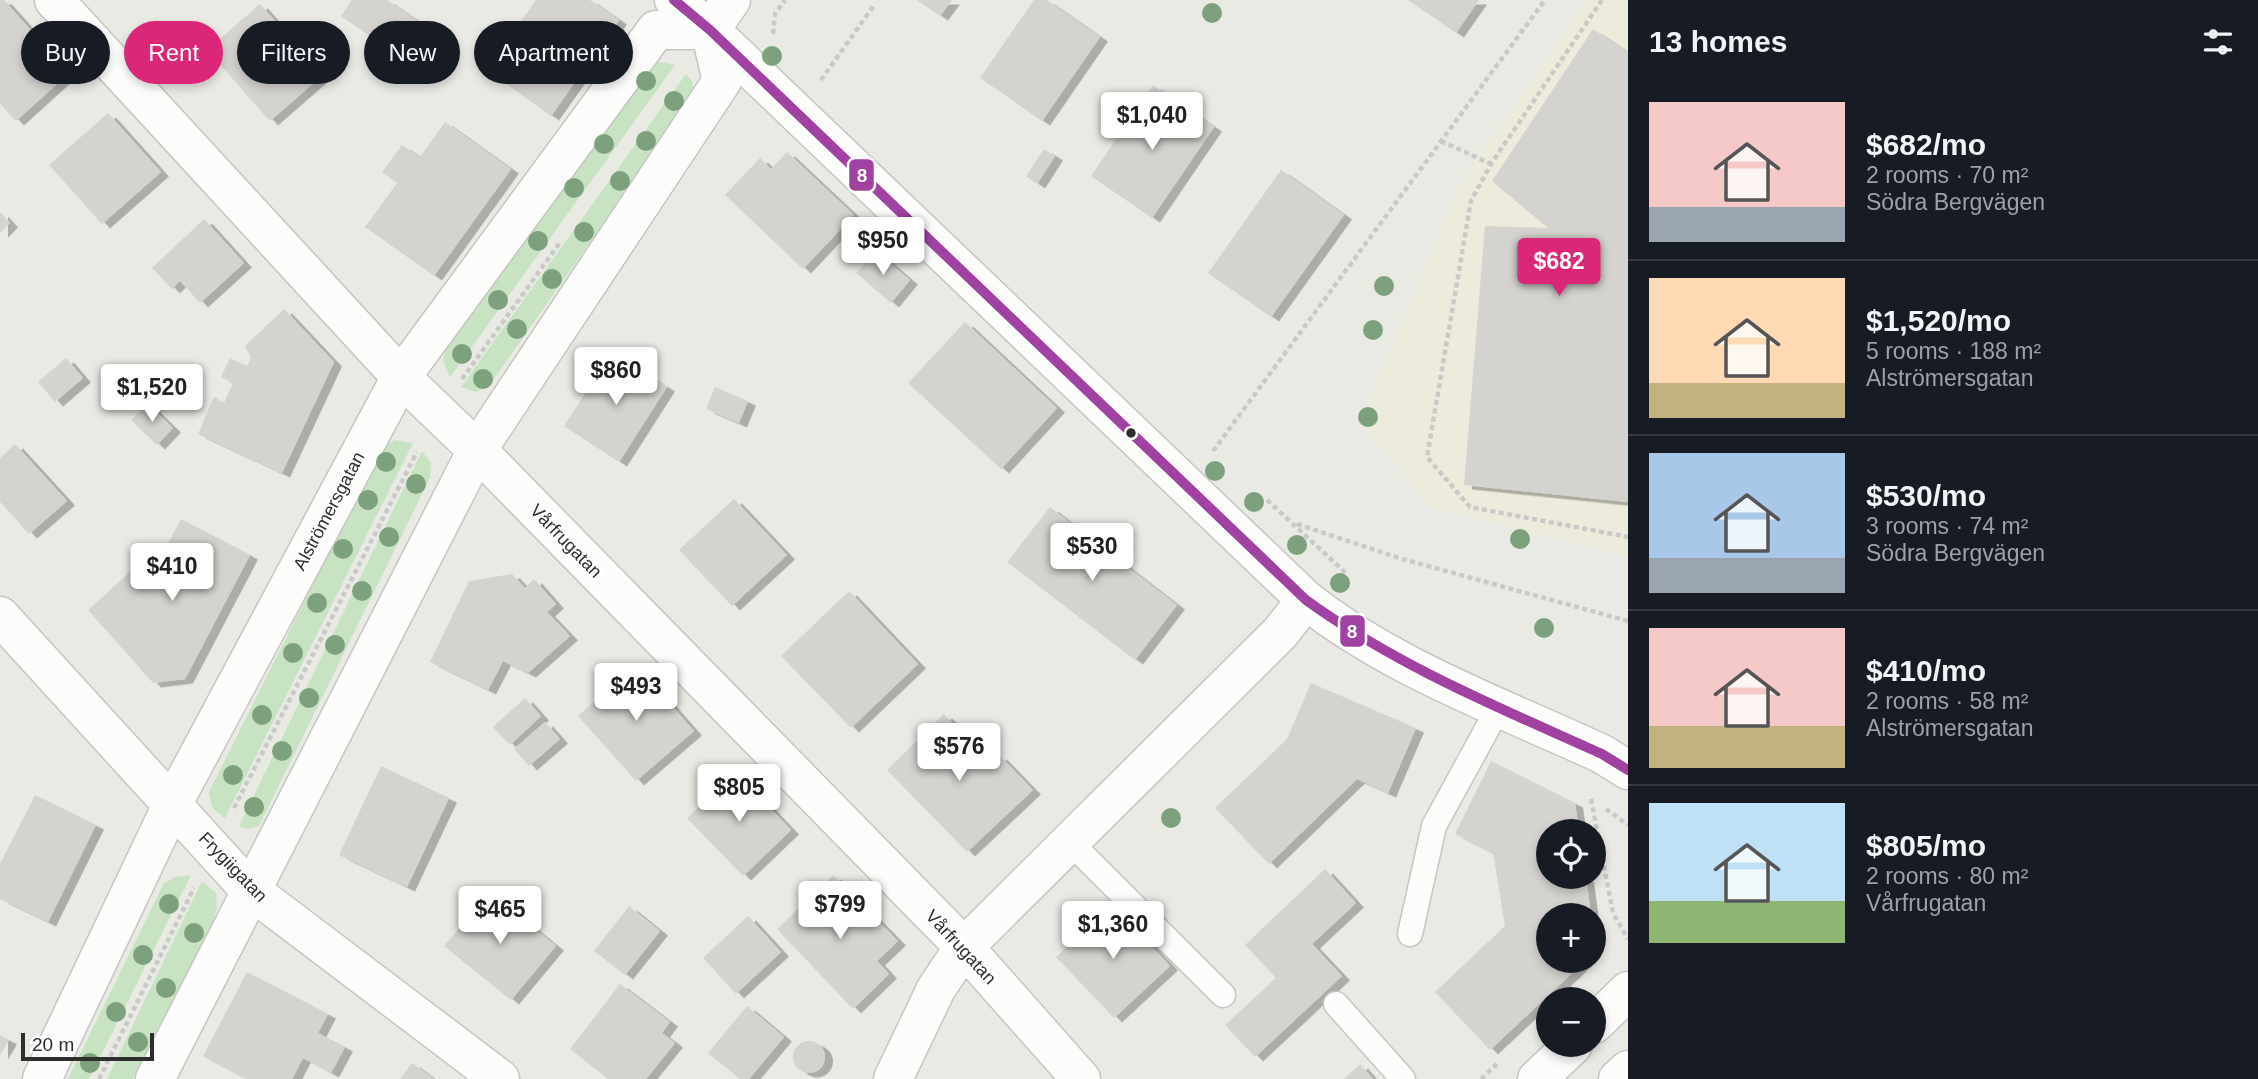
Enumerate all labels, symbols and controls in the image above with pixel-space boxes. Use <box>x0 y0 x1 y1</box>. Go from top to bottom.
chip: Buy <box>21 21 110 84</box>
chip: Rent <box>124 21 223 84</box>
chip: Filters <box>237 21 350 84</box>
chip: New <box>364 21 460 84</box>
chip: Apartment <box>474 21 633 84</box>
icon: filters <box>2199 23 2237 61</box>
text: 13 homes <box>1649 25 1787 58</box>
pin: $1,040 <box>1095 92 1209 152</box>
text: $1,040 <box>1117 102 1187 128</box>
text: $682/mo <box>1866 128 1986 161</box>
icon: home <box>1705 130 1789 214</box>
line badge: 8 <box>848 158 875 192</box>
text: 2 rooms · 70 m² <box>1866 162 2028 188</box>
text: 8 <box>857 165 867 186</box>
text: Södra Bergvägen <box>1866 189 2045 215</box>
pin: $950 <box>842 218 924 277</box>
text: $950 <box>857 227 909 253</box>
pin: $682 <box>1518 238 1600 298</box>
text: $682 <box>1533 248 1585 274</box>
text: $1,520/mo <box>1866 304 2011 337</box>
icon: home <box>1705 306 1789 390</box>
text: 5 rooms · 188 m² <box>1866 338 2041 364</box>
pin: $860 <box>575 348 657 407</box>
text: $860 <box>590 357 642 383</box>
pin: $1,520 <box>95 364 209 424</box>
text: Alströmersgatan <box>1866 365 2033 391</box>
text: $1,520 <box>117 374 187 400</box>
unlabelled marker <box>1124 426 1138 440</box>
street label: Alströmersgatan <box>289 448 369 574</box>
text: $530/mo <box>1866 479 1986 512</box>
icon: home <box>1705 481 1789 565</box>
street label: Vårfrugatan <box>526 500 606 582</box>
text: 3 rooms · 74 m² <box>1866 513 2028 539</box>
pin: $530 <box>1051 524 1133 583</box>
text: $530 <box>1066 533 1118 559</box>
text: Södra Bergvägen <box>1866 540 2045 566</box>
pin: $410 <box>131 544 213 603</box>
text: $410 <box>146 553 198 579</box>
line badge: 8 <box>1339 614 1366 648</box>
text: 8 <box>1347 621 1357 642</box>
text: $410/mo <box>1866 654 1986 687</box>
icon: home <box>1705 656 1789 740</box>
pin: $493 <box>595 664 677 723</box>
text: $493 <box>610 673 662 699</box>
text: 2 rooms · 58 m² <box>1866 688 2028 714</box>
text: Alströmersgatan <box>1866 715 2033 741</box>
pin: $576 <box>918 724 1000 783</box>
text: $576 <box>933 733 985 759</box>
pin: $805 <box>698 764 780 824</box>
text: $805 <box>713 774 765 800</box>
map controls <box>1536 819 1606 1057</box>
button: locate <box>1536 819 1606 889</box>
street label: Frygiigatan <box>195 828 271 906</box>
text: $805/mo <box>1866 829 1986 862</box>
icon: home <box>1705 831 1789 915</box>
text: 2 rooms · 80 m² <box>1866 863 2028 889</box>
pin: $799 <box>799 881 881 941</box>
pin: $465 <box>459 886 541 946</box>
text: Vårfrugatan <box>1866 890 1986 916</box>
text: $799 <box>814 891 866 917</box>
text: $465 <box>474 896 526 922</box>
pin: $1,360 <box>1056 902 1170 961</box>
button: + <box>1536 903 1606 973</box>
street label: Vårfrugatan <box>922 906 1000 988</box>
text: $1,360 <box>1078 911 1148 937</box>
button: − <box>1536 987 1606 1057</box>
scale bar <box>21 1030 154 1062</box>
text: 20 m <box>32 1034 74 1055</box>

